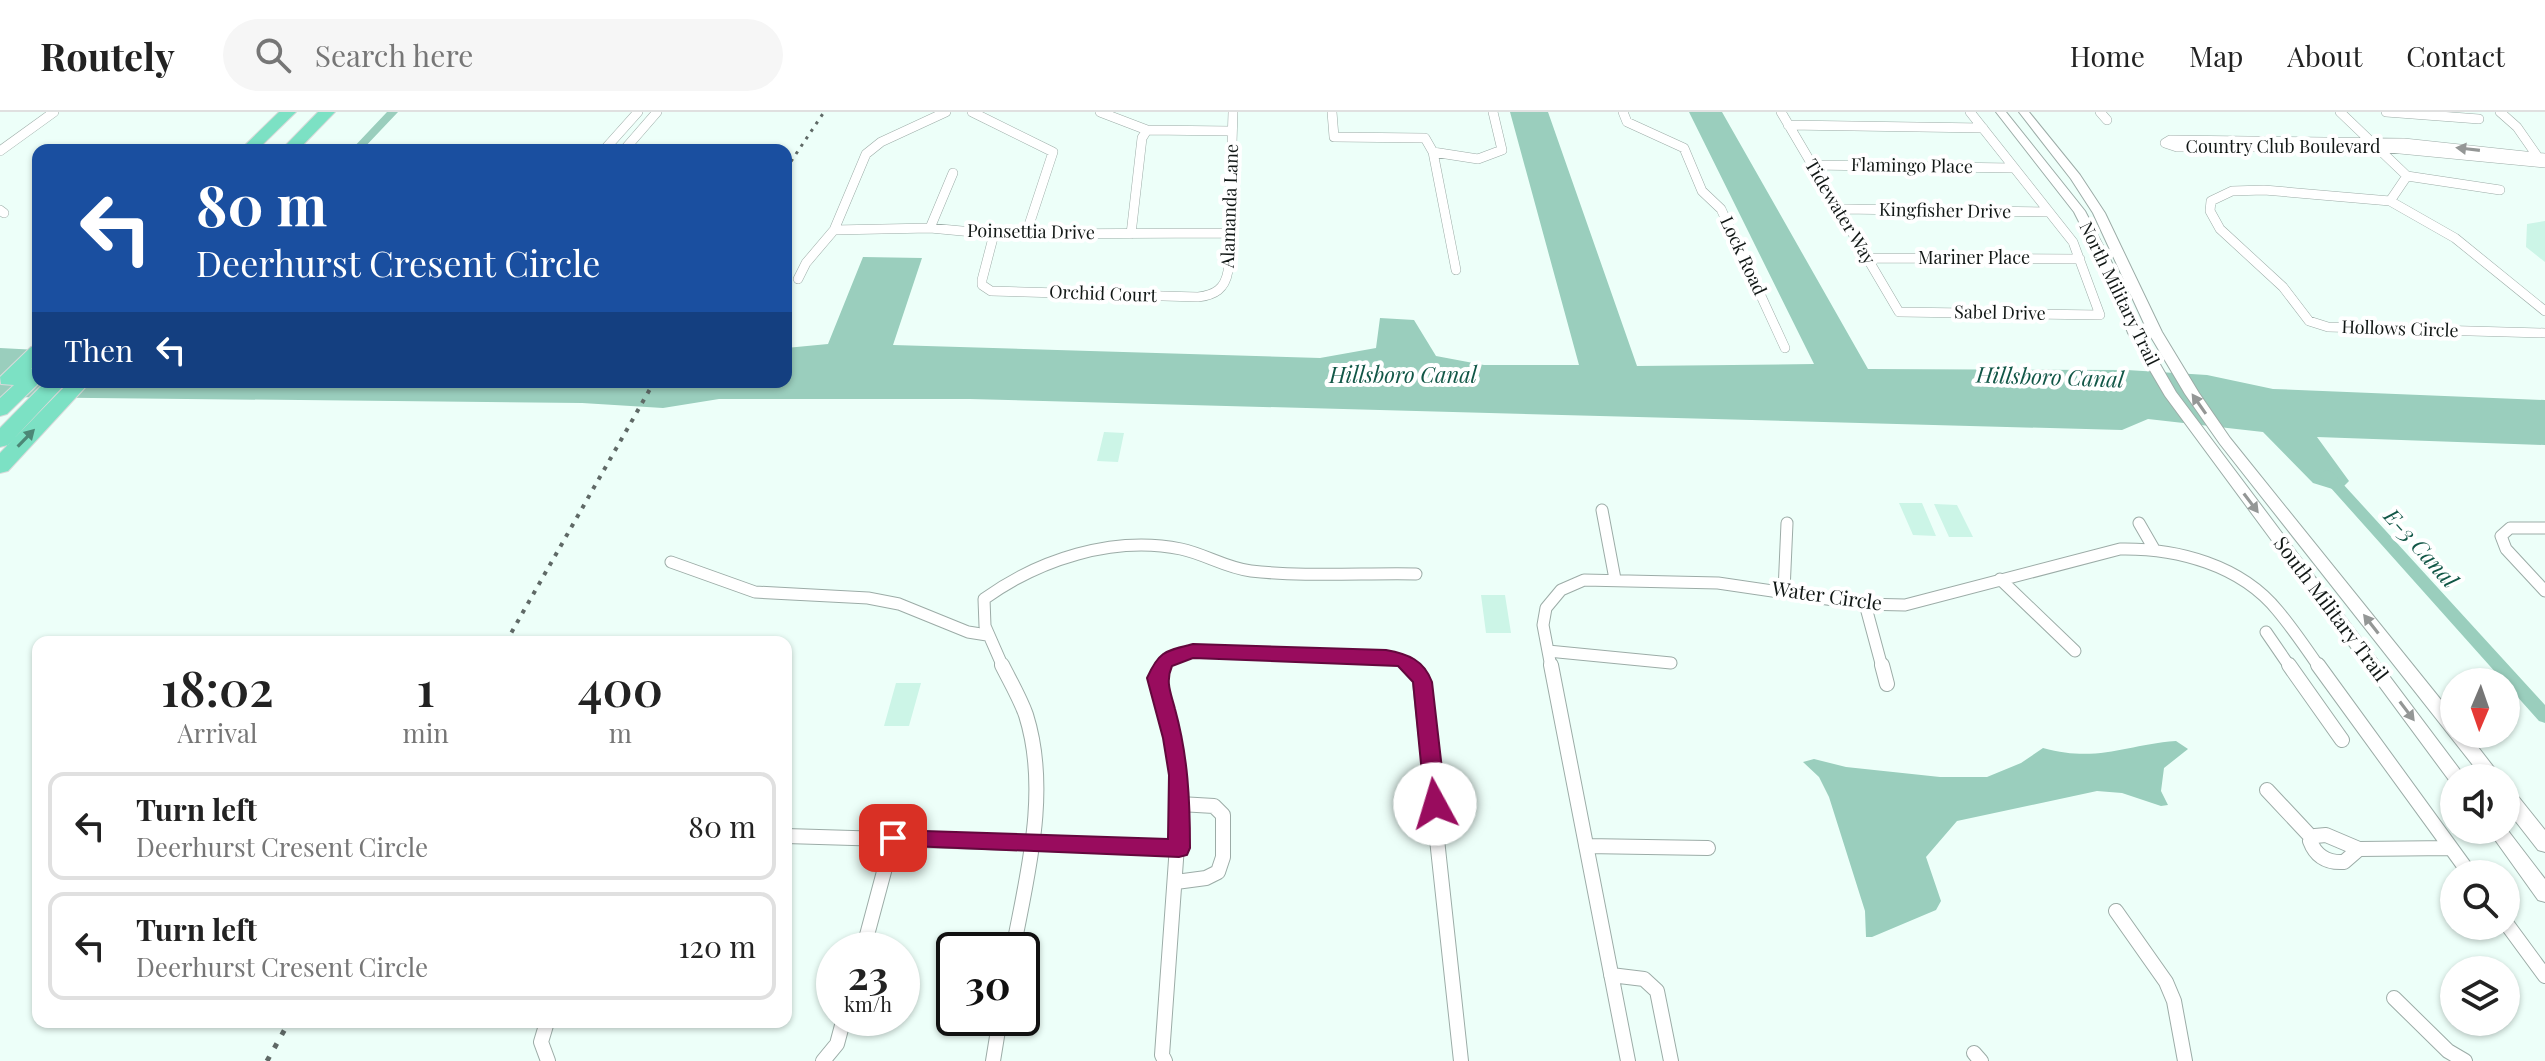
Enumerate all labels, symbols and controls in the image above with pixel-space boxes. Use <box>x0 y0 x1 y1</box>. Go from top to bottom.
search box <box>223 19 783 91</box>
text: Routely <box>40 30 175 81</box>
icon: search <box>251 33 295 77</box>
text: Search here <box>315 35 473 75</box>
text: Home <box>2070 37 2145 74</box>
text: Map <box>2189 37 2243 74</box>
text: About <box>2287 37 2362 74</box>
text: Contact <box>2406 37 2505 74</box>
street label: Country Club Boulevard <box>2186 134 2381 158</box>
one-way arrow <box>2455 142 2480 155</box>
street label: Alamanda Lane <box>1215 143 1243 269</box>
street label: Flamingo Place <box>1851 152 1973 178</box>
street label: Tidewater Way <box>1800 154 1882 269</box>
text: 80 m <box>196 166 327 241</box>
icon: left <box>64 176 168 280</box>
street label: Kingfisher Drive <box>1879 197 2011 223</box>
street label: Lock Road <box>1715 212 1773 299</box>
street label: North Military Trail <box>2075 217 2165 370</box>
street label: Poinsettia Drive <box>967 218 1095 244</box>
text: Deerhurst Cresent Circle <box>196 238 601 286</box>
street label: Mariner Place <box>1918 245 2030 269</box>
street label: Orchid Court <box>1049 279 1158 307</box>
street label: Sabel Drive <box>1954 299 2046 325</box>
street label: Hollows Circle <box>2341 314 2459 342</box>
icon: left <box>149 328 193 372</box>
text: Then <box>64 330 133 370</box>
water label: Hillsboro Canal <box>1975 358 2125 394</box>
water label: Hillsboro Canal <box>1328 359 1478 389</box>
one-way arrow <box>2191 393 2207 415</box>
one-way arrow <box>16 429 35 448</box>
one-way arrow <box>2243 492 2259 513</box>
water label: E-3 Canal <box>2377 500 2466 594</box>
street label: South Military Trail <box>2269 530 2396 686</box>
street label: Water Circle <box>1769 573 1884 616</box>
one-way arrow <box>2363 614 2379 634</box>
text: 18:02 <box>161 655 274 719</box>
text: 1 <box>417 655 435 719</box>
text: 400 <box>578 655 663 719</box>
north arrow <box>2440 668 2520 748</box>
map controls <box>2440 668 2520 1036</box>
one-way arrow <box>2399 701 2415 721</box>
text: Arrival <box>177 715 257 750</box>
text: min <box>403 715 449 750</box>
text: m <box>609 715 632 750</box>
position arrow <box>1393 762 1477 846</box>
button: sound <box>2440 764 2520 844</box>
text: Turn left <box>136 789 257 829</box>
icon: left <box>68 804 112 848</box>
pin <box>859 804 927 872</box>
text: 80 m <box>688 806 756 846</box>
icon: arrive <box>871 816 915 860</box>
text: Deerhurst Cresent Circle <box>136 829 428 864</box>
button: search <box>2440 860 2520 940</box>
text: Turn left <box>136 909 257 949</box>
icon: left <box>68 924 112 968</box>
text: 120 m <box>678 926 756 966</box>
speed limit sign: 30 <box>936 932 1040 1036</box>
text: 23 <box>848 947 888 1000</box>
text: Deerhurst Cresent Circle <box>136 949 428 984</box>
button: layers <box>2440 956 2520 1036</box>
text: km/h <box>844 990 892 1017</box>

